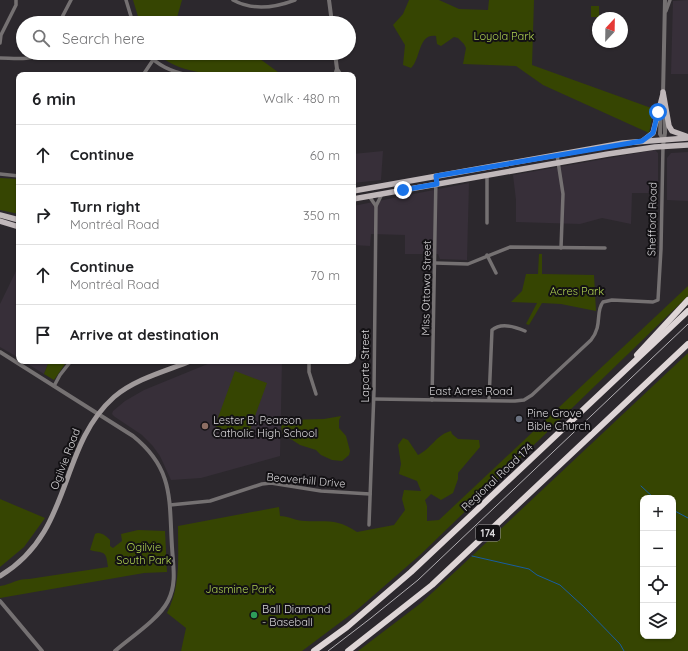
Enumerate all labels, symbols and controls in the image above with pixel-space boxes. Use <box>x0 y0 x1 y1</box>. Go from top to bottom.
north arrow <box>592 12 628 48</box>
search box <box>16 16 356 60</box>
icon: search <box>30 27 52 49</box>
text: Search here <box>62 29 145 48</box>
park label: Loyola Park <box>474 29 535 43</box>
text: 6 min <box>32 88 76 109</box>
text: Walk · 480 m <box>263 90 340 106</box>
route start <box>649 103 667 121</box>
icon: ahead <box>32 144 54 166</box>
text: Continue <box>70 145 134 164</box>
text: 60 m <box>310 147 340 163</box>
route end <box>394 181 412 199</box>
street label: Shefford Road <box>644 182 660 256</box>
text: Turn right <box>70 197 141 216</box>
icon: right <box>32 204 54 226</box>
text: 350 m <box>303 207 340 223</box>
text: Montréal Road <box>70 216 159 232</box>
street label: Miss Ottawa Street <box>418 240 434 336</box>
text: Continue <box>70 257 134 276</box>
icon: ahead <box>32 264 54 286</box>
text: 70 m <box>310 267 340 283</box>
text: Montréal Road <box>70 276 159 292</box>
park label: Acres Park <box>550 284 604 298</box>
icon: arrive <box>32 324 54 346</box>
text: Arrive at destination <box>70 325 219 344</box>
street label: Laporte Street <box>358 329 372 403</box>
street label: East Acres Road <box>429 384 513 398</box>
place label: Pine Grove Bible Church <box>527 406 590 433</box>
place label: Lester B. Pearson Catholic High School <box>213 413 317 440</box>
marker: Pine Grove Bible Church <box>514 414 524 424</box>
marker: Lester B. Pearson Catholic High School <box>200 421 210 431</box>
street label: Ogilvie Road <box>47 426 83 492</box>
street label: Regional Road 174 <box>458 440 536 514</box>
street label: Beaverhill Drive <box>266 470 346 490</box>
map controls <box>640 495 676 639</box>
button: + <box>640 495 676 531</box>
road number: 174 <box>476 525 500 541</box>
button: − <box>640 531 676 567</box>
park label: Ogilvie South Park <box>116 540 172 567</box>
button: locate <box>640 567 676 603</box>
park label: Jasmine Park <box>205 582 275 596</box>
place label: Ball Diamond - Baseball <box>262 602 331 629</box>
button: layers <box>640 603 676 639</box>
marker: Ball Diamond - Baseball <box>249 610 259 620</box>

